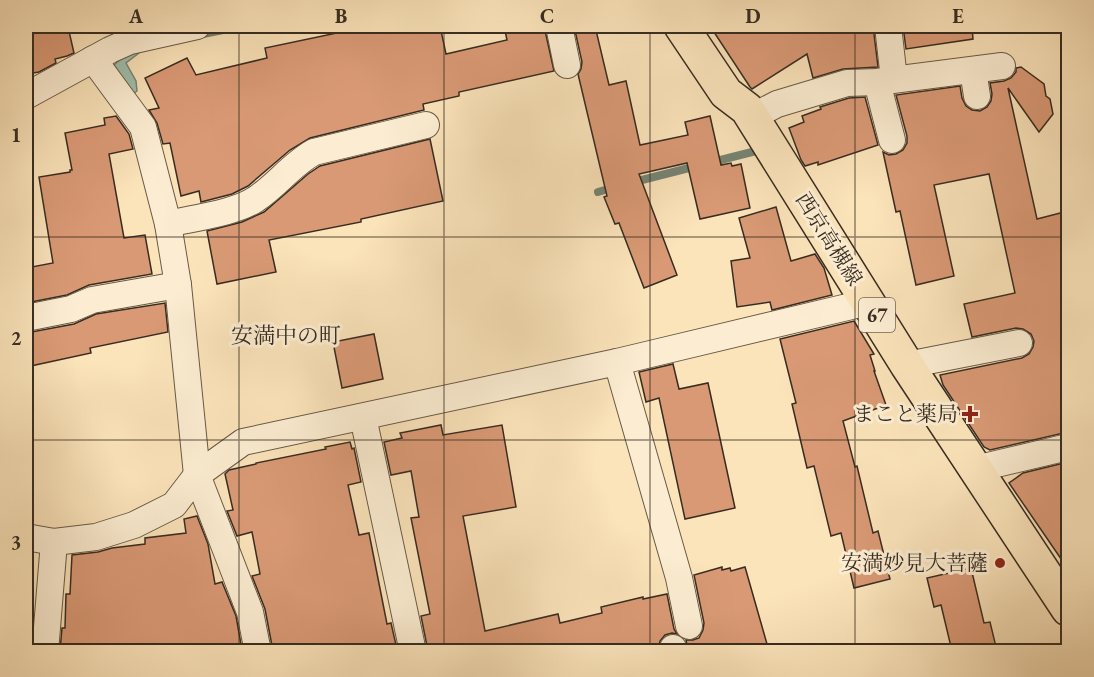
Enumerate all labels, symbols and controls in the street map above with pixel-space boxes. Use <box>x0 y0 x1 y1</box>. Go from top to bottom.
text: A <box>128 3 144 29</box>
text: B <box>335 3 347 29</box>
text: C <box>540 3 554 29</box>
text: D <box>745 3 761 29</box>
text: E <box>952 3 964 29</box>
text: 1 <box>11 122 21 148</box>
street label: 西京高槻線 <box>790 187 869 290</box>
road number: 67 <box>859 298 895 332</box>
district label: 安満中の町 <box>231 321 341 350</box>
text: 2 <box>11 325 22 351</box>
place label: まこと薬局 <box>853 400 958 427</box>
marker: まこと薬局 <box>963 407 977 421</box>
text: 3 <box>11 529 21 555</box>
place label: 安満妙見大菩薩 <box>841 549 988 576</box>
marker: 安満妙見大菩薩 <box>993 556 1007 570</box>

